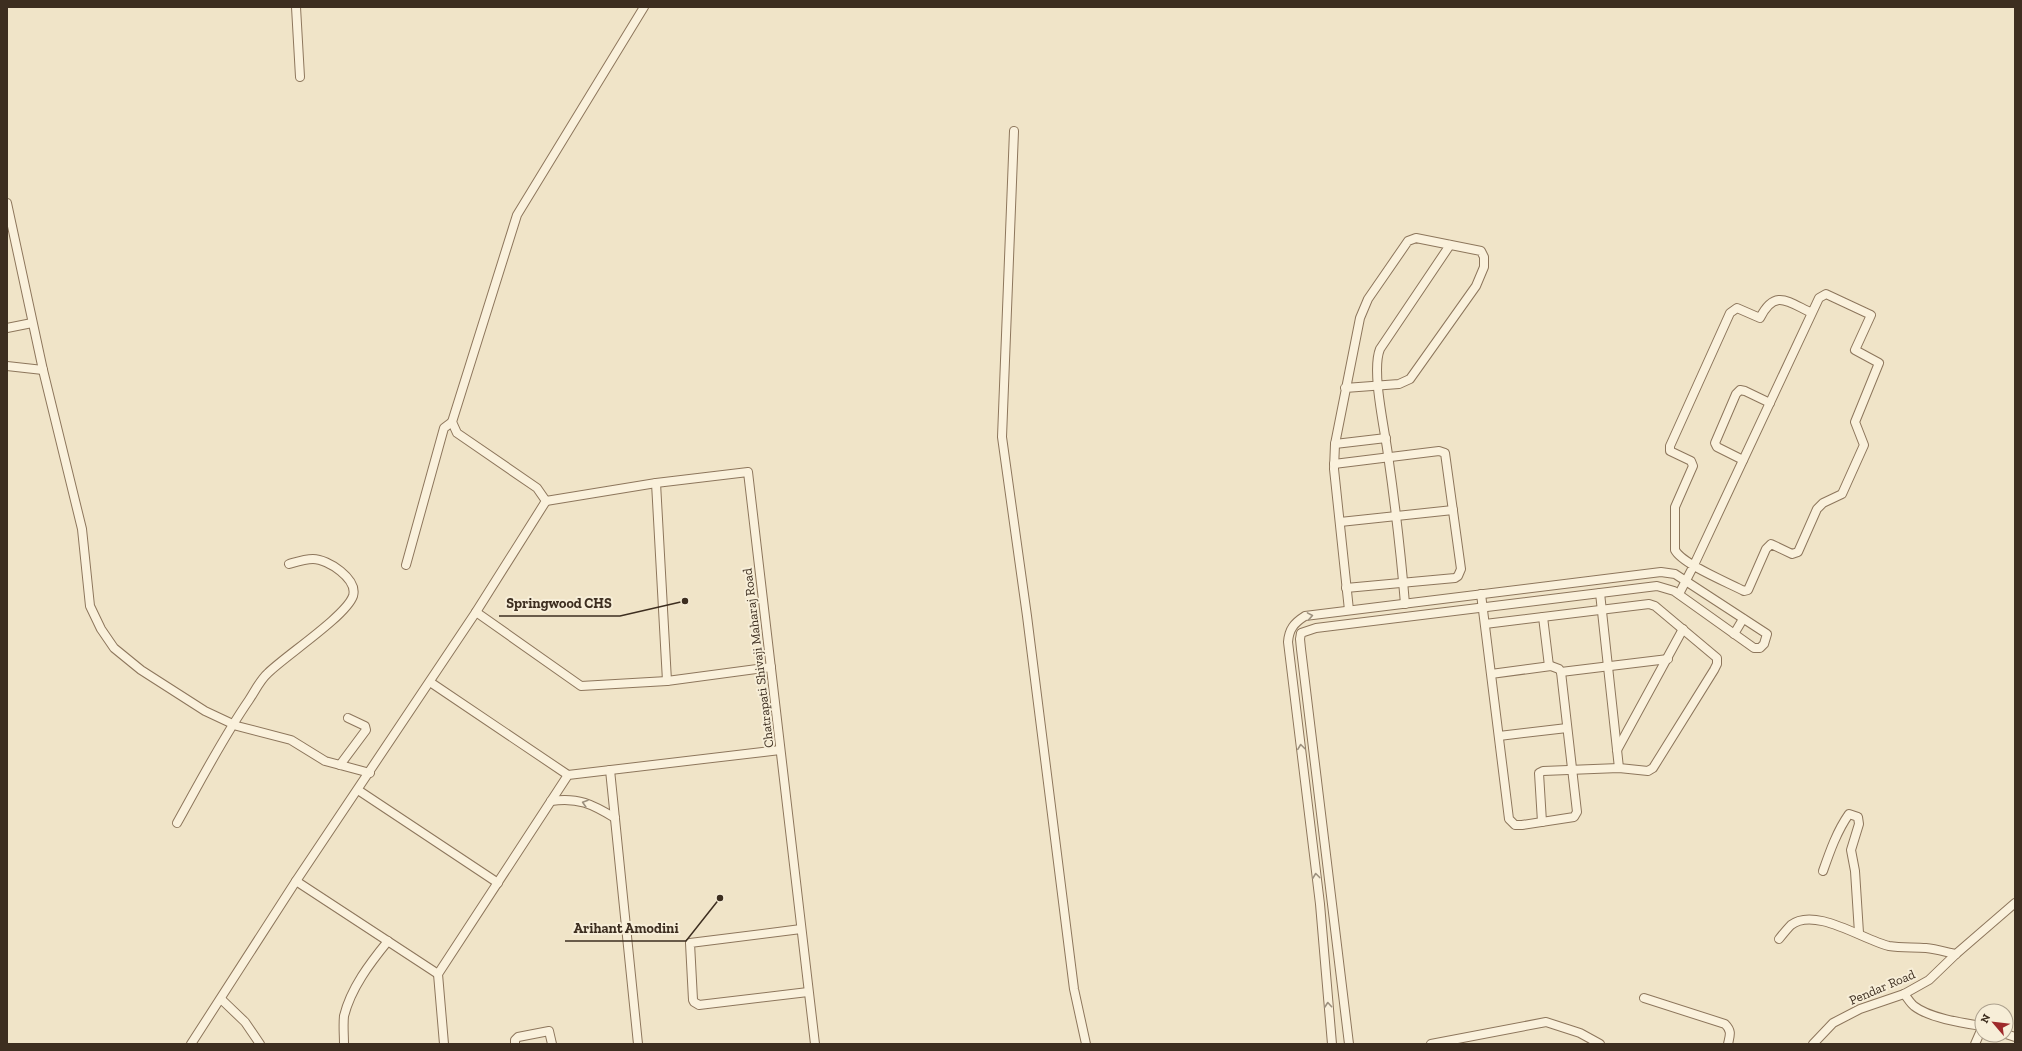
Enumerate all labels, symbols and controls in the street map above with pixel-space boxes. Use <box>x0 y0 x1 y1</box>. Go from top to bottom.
street label: Chatrapati Shivaji Maharaj Road <box>740 567 777 749</box>
callout: Springwood CHS <box>499 590 620 616</box>
text: Springwood CHS <box>506 595 612 612</box>
one-way arrow <box>1307 612 1314 620</box>
one-way arrow <box>1297 744 1306 750</box>
one-way arrow <box>581 799 588 808</box>
one-way arrow <box>1312 873 1321 879</box>
callout: Arihant Amodini <box>565 915 686 941</box>
text: Arihant Amodini <box>573 920 679 937</box>
street label: Pendar Road <box>1847 966 1917 1008</box>
one-way arrow <box>1324 1002 1333 1008</box>
north arrow <box>1974 1003 2014 1043</box>
text: N <box>1978 1011 1994 1025</box>

